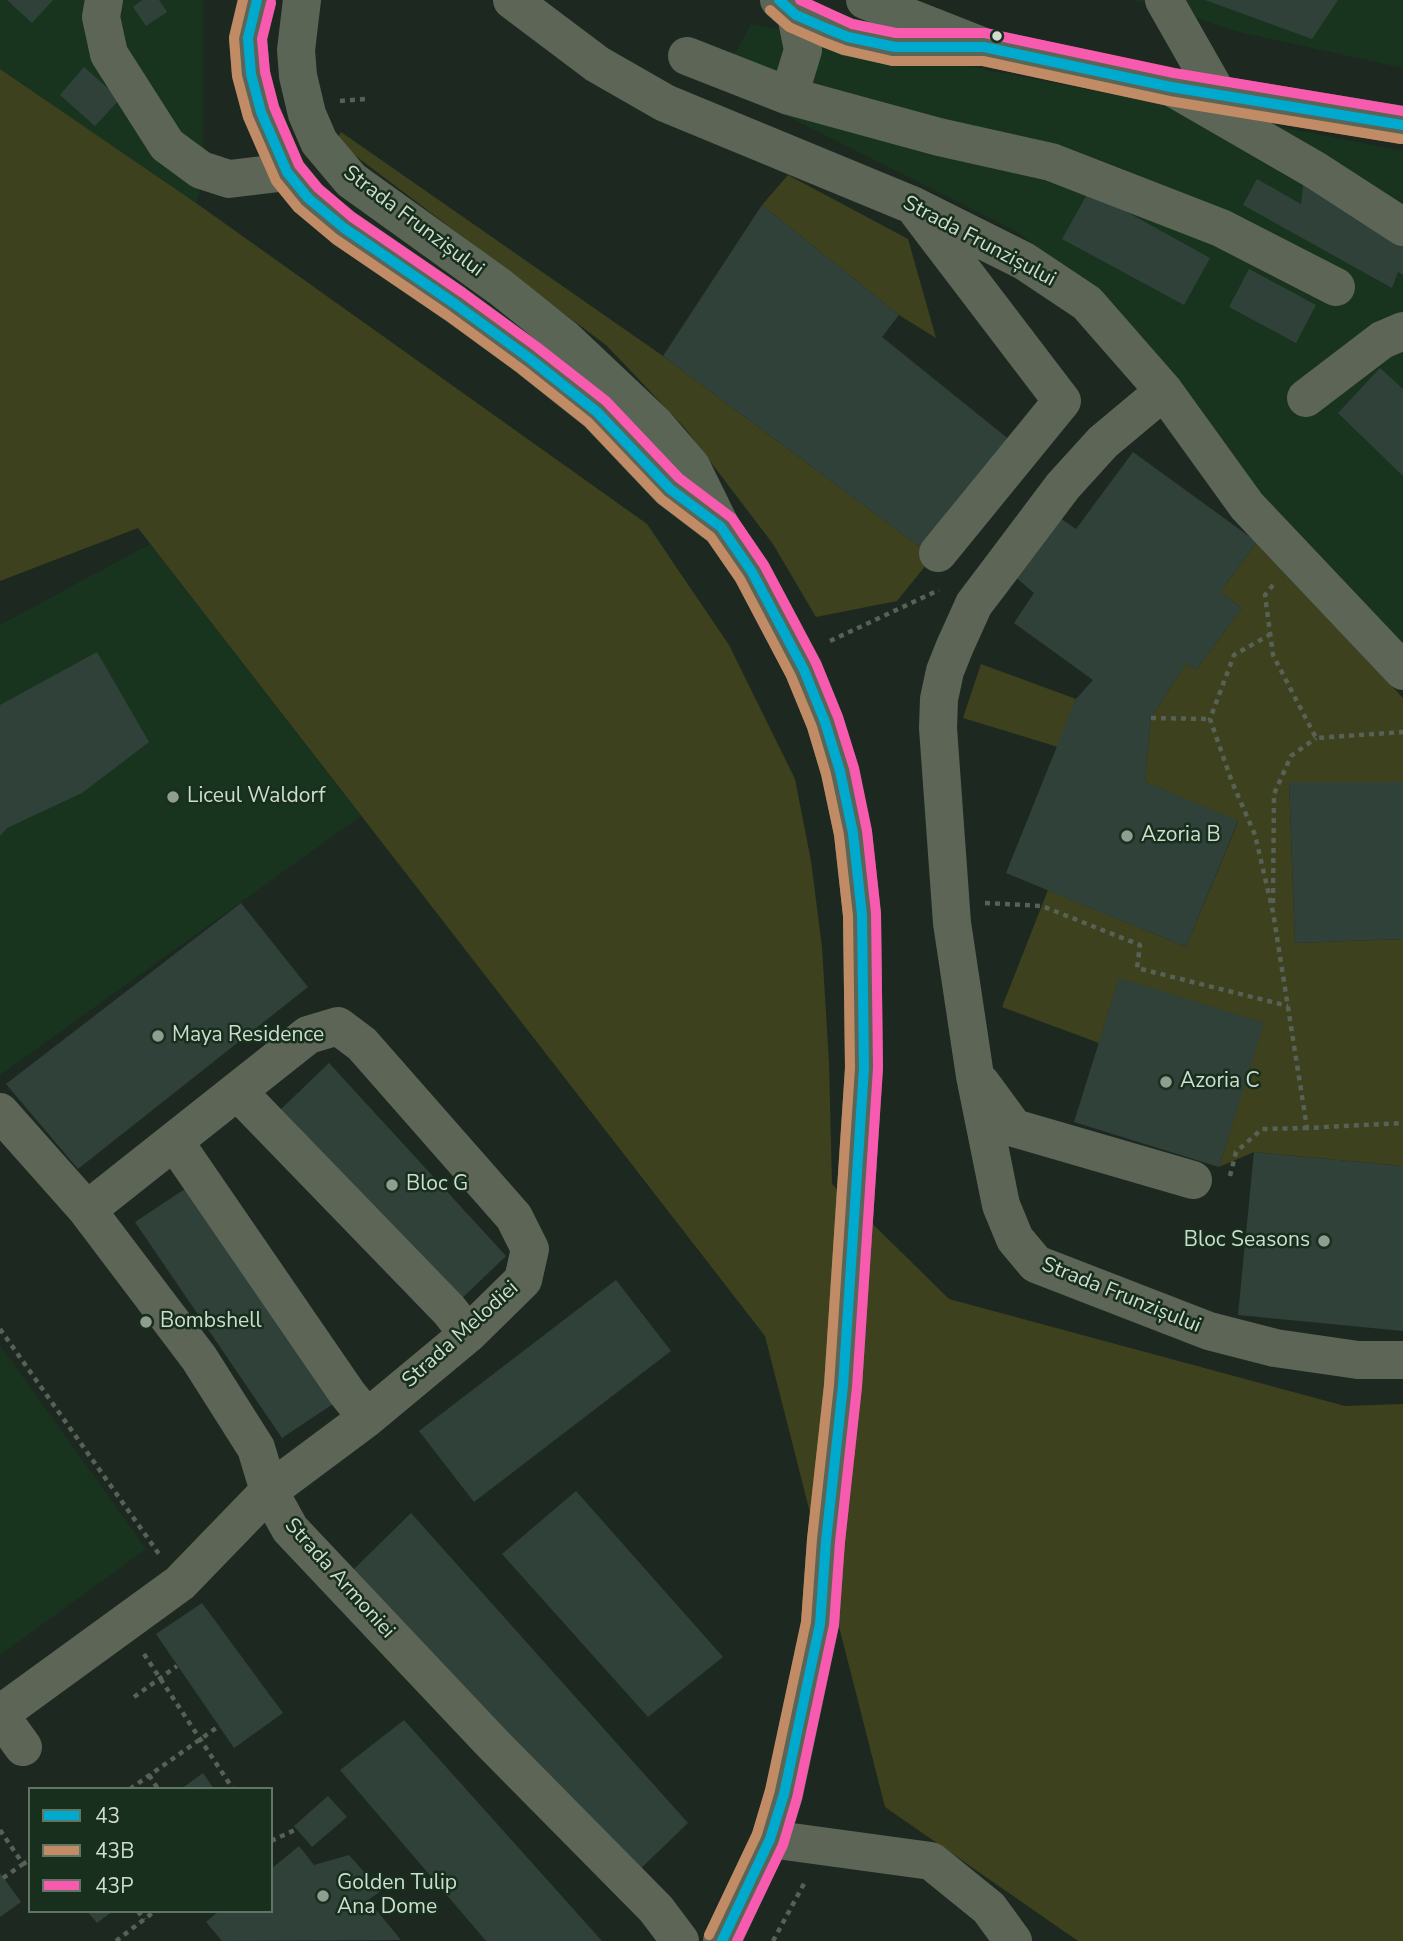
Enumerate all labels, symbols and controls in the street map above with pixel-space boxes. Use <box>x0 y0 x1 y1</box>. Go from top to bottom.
unlabelled marker <box>990 29 1004 43</box>
street label: Strada Frunzișului <box>338 161 488 283</box>
street label: Strada Frunzișului <box>898 191 1060 293</box>
place label: Liceul Waldorf <box>187 784 325 810</box>
marker: Liceul Waldorf <box>165 789 181 805</box>
place label: Azoria B <box>1141 823 1221 849</box>
marker: Azoria B <box>1119 828 1135 844</box>
place label: Maya Residence <box>172 1023 324 1049</box>
marker: Maya Residence <box>150 1028 166 1044</box>
place label: Azoria C <box>1180 1069 1260 1095</box>
marker: Azoria C <box>1158 1074 1174 1090</box>
place label: Bloc G <box>406 1172 468 1198</box>
marker: Bloc G <box>384 1177 400 1193</box>
place label: Bloc Seasons <box>1184 1228 1310 1254</box>
marker: Bloc Seasons <box>1316 1233 1332 1249</box>
street label: Strada Frunzișului <box>1038 1253 1204 1339</box>
street label: Strada Melodiei <box>398 1276 524 1394</box>
place label: Bombshell <box>160 1309 262 1335</box>
marker: Bombshell <box>138 1314 154 1330</box>
street label: Strada Armoniei <box>278 1514 400 1644</box>
legend <box>28 1787 273 1913</box>
text: 43 <box>95 1802 120 1830</box>
text: 43B <box>95 1837 134 1865</box>
place label: Golden Tulip Ana Dome <box>337 1871 457 1921</box>
text: 43P <box>95 1872 134 1900</box>
marker: Golden Tulip Ana Dome <box>315 1888 331 1904</box>

